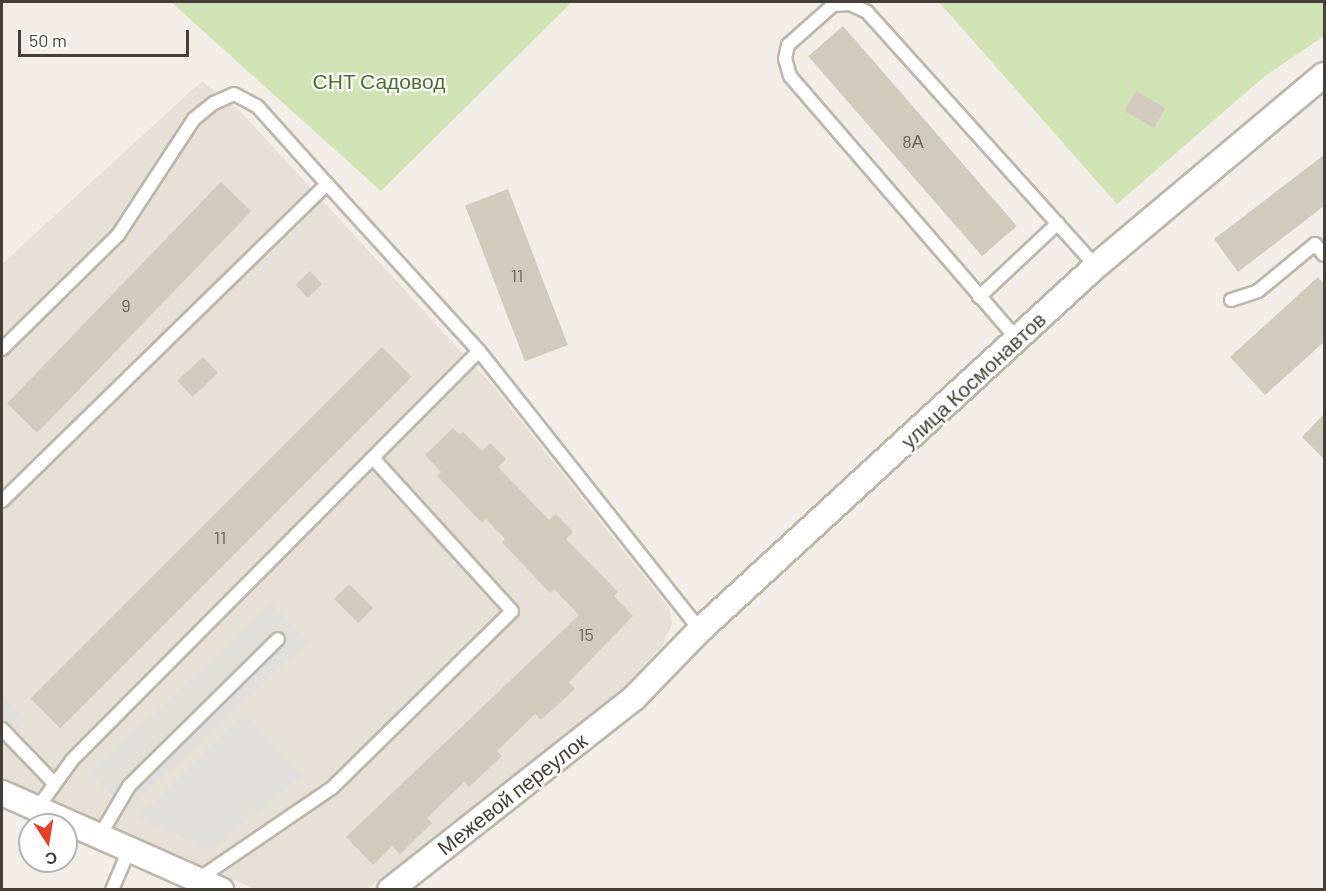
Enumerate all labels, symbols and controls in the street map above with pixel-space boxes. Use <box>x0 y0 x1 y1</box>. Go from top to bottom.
scale bar <box>21 18 192 56</box>
text: 50 m <box>29 29 67 51</box>
park label: СНТ Садовод <box>313 68 445 94</box>
house number: 8А <box>902 130 924 152</box>
house number: 11 <box>511 264 523 286</box>
house number: 9 <box>121 294 131 316</box>
street label: улица Космонавтов <box>895 306 1051 454</box>
house number: 11 <box>214 526 226 548</box>
house number: 15 <box>578 623 594 645</box>
street label: Межевой переулок <box>432 728 592 860</box>
north arrow <box>18 813 78 873</box>
text: С <box>44 849 59 870</box>

